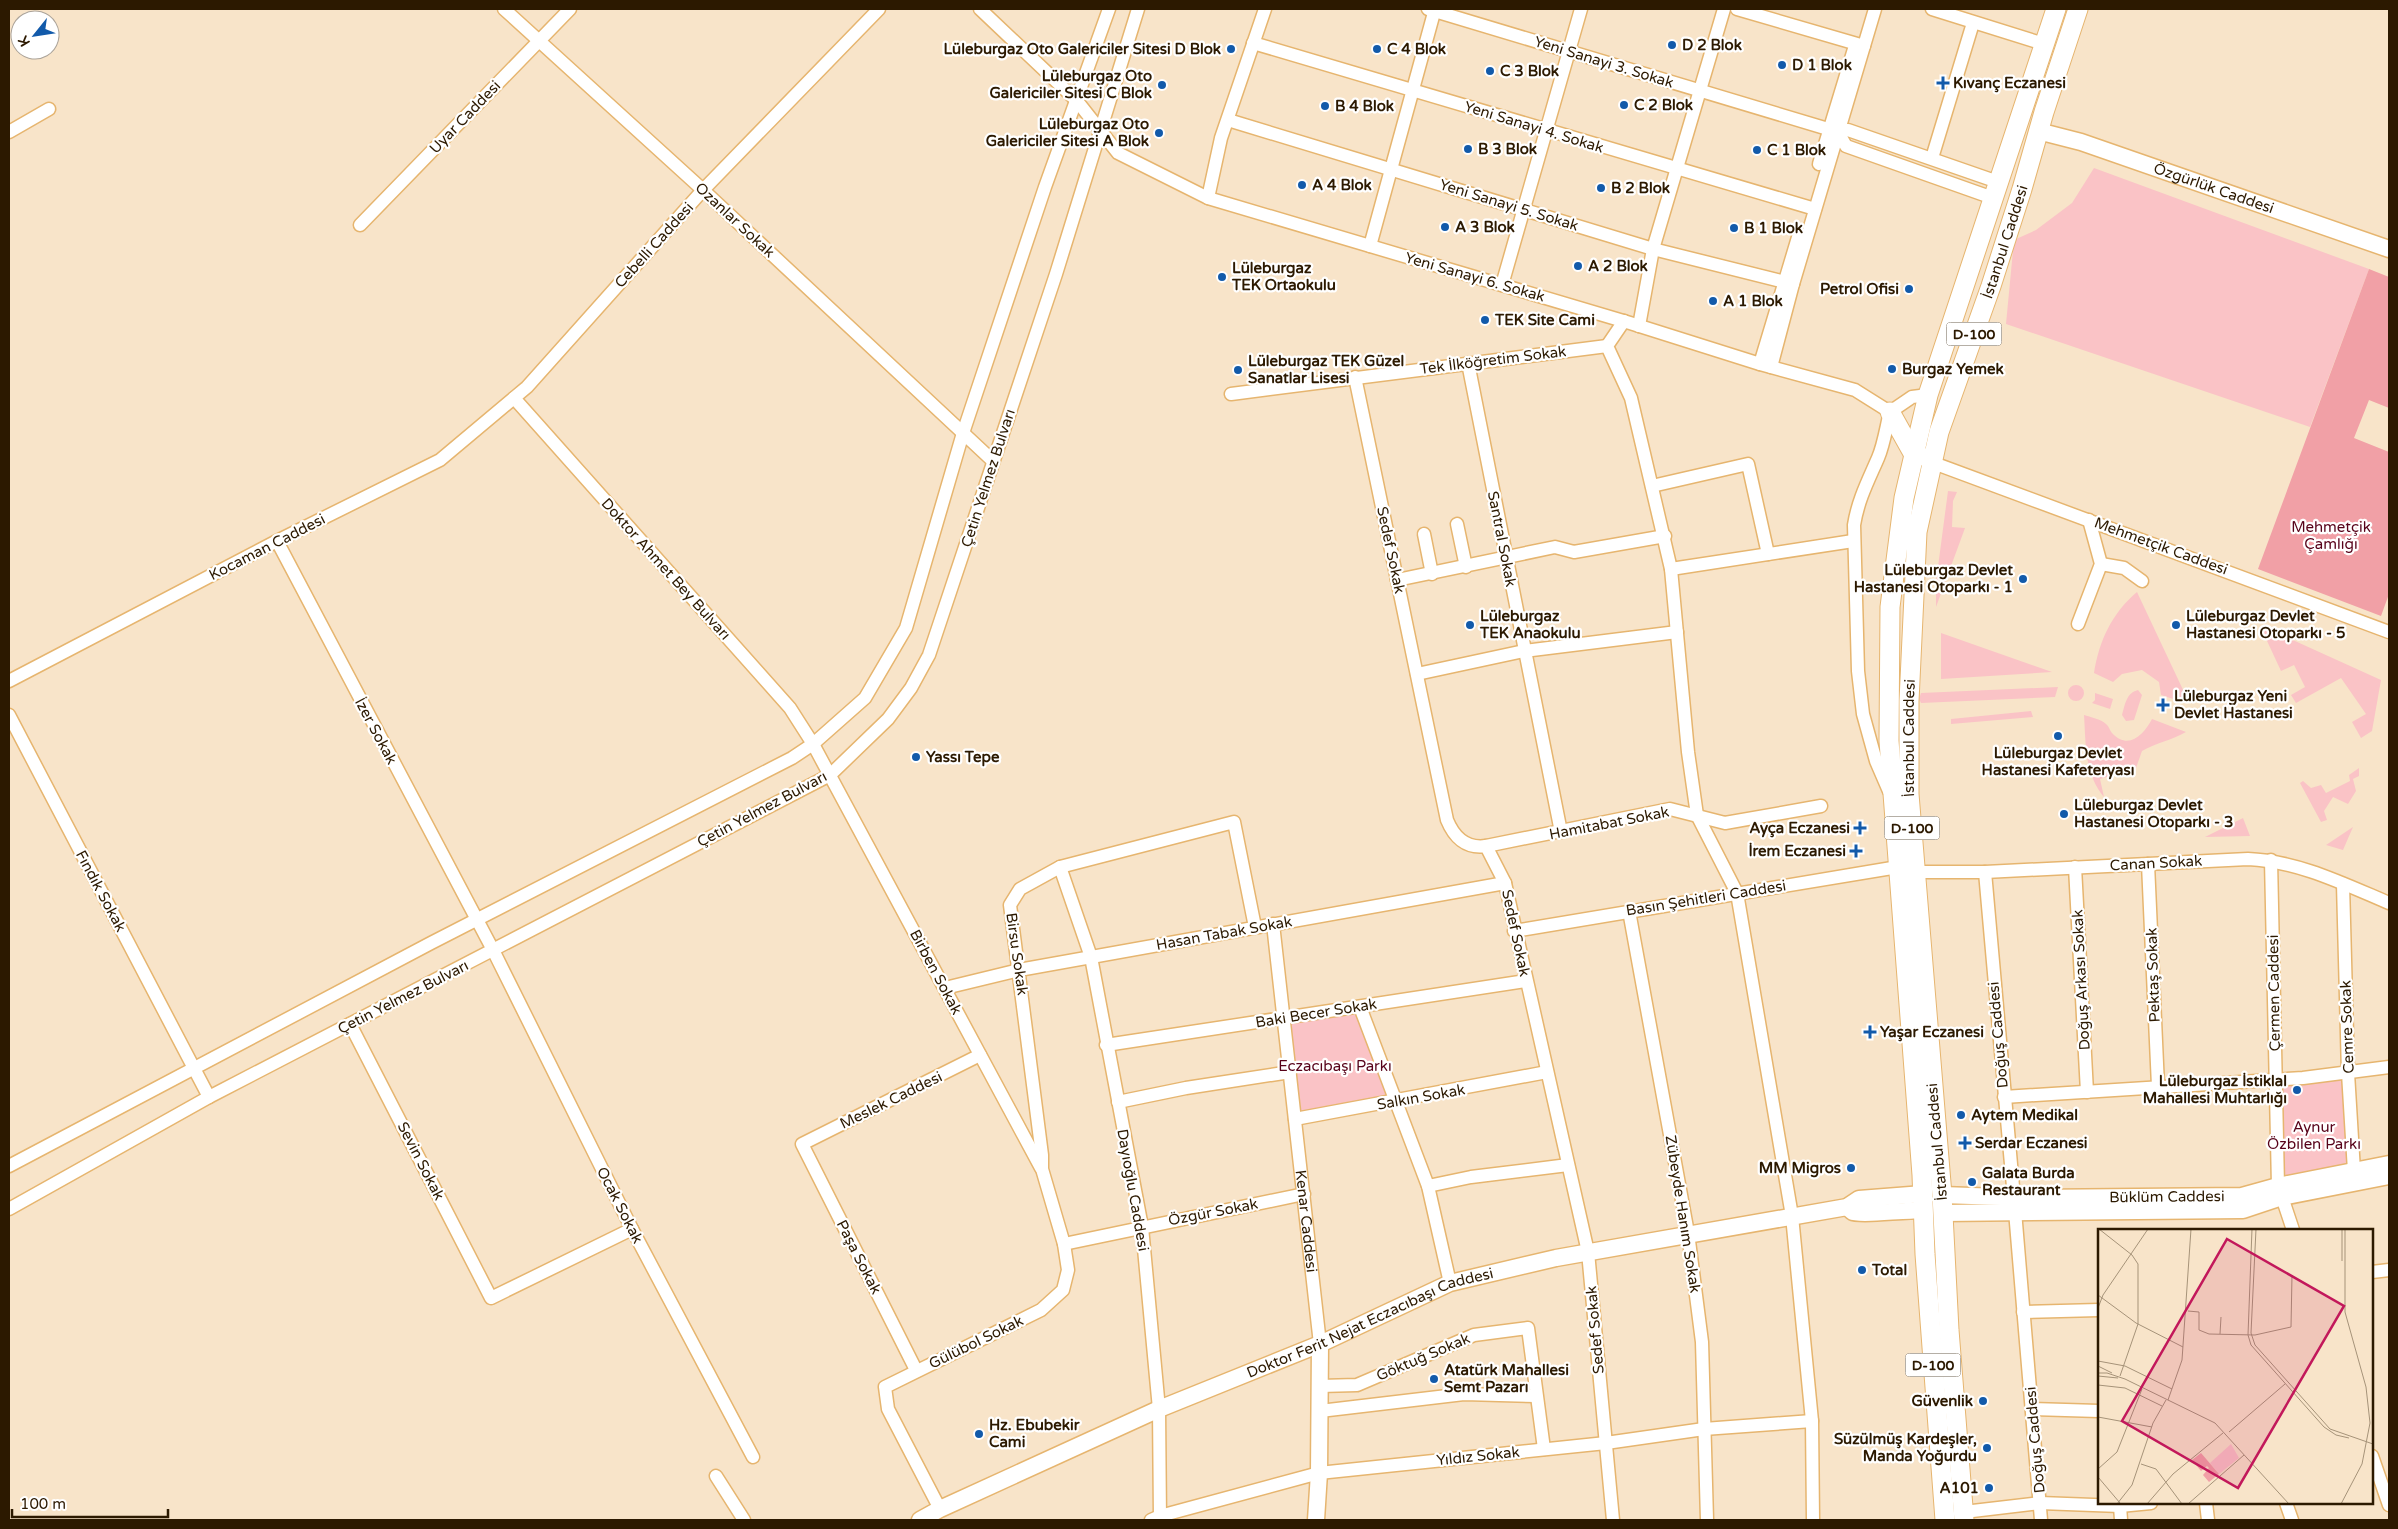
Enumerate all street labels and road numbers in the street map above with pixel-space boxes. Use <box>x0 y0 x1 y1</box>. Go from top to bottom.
street label: Yeni Sanayi 3. Sokak <box>1532 32 1676 92</box>
street label: Uyar Caddesi <box>426 77 504 157</box>
street label: Yeni Sanayi 4. Sokak <box>1462 97 1606 157</box>
street label: Özgürlük Caddesi <box>2151 159 2276 217</box>
street label: Yeni Sanayi 5. Sokak <box>1437 175 1581 235</box>
street label: Ozanlar Sokak <box>692 179 778 261</box>
street label: İstanbul Caddesi <box>1978 183 2032 301</box>
street label: Cebelli Caddesi <box>611 198 697 292</box>
street label: Yeni Sanayi 6. Sokak <box>1403 248 1547 306</box>
road number: D-100 <box>1946 322 2002 346</box>
street label: Tek İlköğretim Sokak <box>1419 342 1567 378</box>
street label: Çetin Yelmez Bulvarı <box>957 407 1019 549</box>
street label: Santral Sokak <box>1484 490 1520 588</box>
street label: Doktor Ahmet Bey Bulvarı <box>598 494 734 644</box>
street label: Sedef Sokak <box>1373 505 1409 595</box>
street label: Kocaman Caddesi <box>206 510 328 584</box>
street label: Mehmetçik Caddesi <box>2092 513 2230 579</box>
street label: İstanbul Caddesi <box>1900 679 1919 798</box>
street label: İzer Sokak <box>351 695 401 767</box>
street label: Çetin Yelmez Bulvarı <box>694 767 830 851</box>
street label: Hamitabat Sokak <box>1548 803 1670 843</box>
road number: D-100 <box>1884 816 1940 840</box>
street label: Fındık Sokak <box>72 847 130 935</box>
street label: Canan Sokak <box>2109 852 2203 874</box>
street label: Basın Şehitleri Caddesi <box>1625 876 1787 920</box>
street label: Sedef Sokak <box>1498 888 1534 978</box>
street label: Doğuş Arkası Sokak <box>2068 909 2094 1051</box>
street label: Birsu Sokak <box>1002 912 1032 996</box>
street label: Hasan Tabak Sokak <box>1155 912 1293 954</box>
street label: Birben Sokak <box>906 926 966 1018</box>
street label: Pektaş Sokak <box>2142 927 2164 1023</box>
street label: Çermen Caddesi <box>2264 934 2284 1052</box>
street label: Çetin Yelmez Bulvarı <box>335 956 471 1038</box>
street label: Cemre Sokak <box>2336 980 2358 1074</box>
street label: Doğuş Caddesi <box>1984 981 2012 1089</box>
street label: Baki Becer Sokak <box>1254 995 1378 1031</box>
street label: Meslek Caddesi <box>837 1067 945 1133</box>
street label: Salkın Sokak <box>1375 1080 1467 1114</box>
street label: İstanbul Caddesi <box>1923 1082 1951 1202</box>
street label: Sevin Sokak <box>394 1119 448 1203</box>
street label: Dayıoğlu Caddesi <box>1113 1127 1153 1253</box>
street label: Zübeyde Hanım Sokak <box>1662 1134 1704 1294</box>
street label: Ocak Sokak <box>593 1164 647 1246</box>
street label: Kenar Caddesi <box>1292 1169 1321 1273</box>
street label: Büklüm Caddesi <box>2109 1187 2225 1206</box>
street label: Özgür Sokak <box>1167 1194 1259 1230</box>
street label: Paşa Sokak <box>833 1217 885 1297</box>
street label: Doktor Ferit Nejat Eczacıbaşı Caddesi <box>1244 1264 1495 1382</box>
street label: Sedef Sokak <box>1582 1285 1608 1375</box>
street label: Gülübol Sokak <box>926 1311 1026 1373</box>
street label: Göktuğ Sokak <box>1374 1329 1472 1385</box>
road number: D-100 <box>1906 1354 1960 1376</box>
street label: Doğuş Caddesi <box>2021 1386 2049 1494</box>
street label: Yıldız Sokak <box>1435 1443 1521 1469</box>

